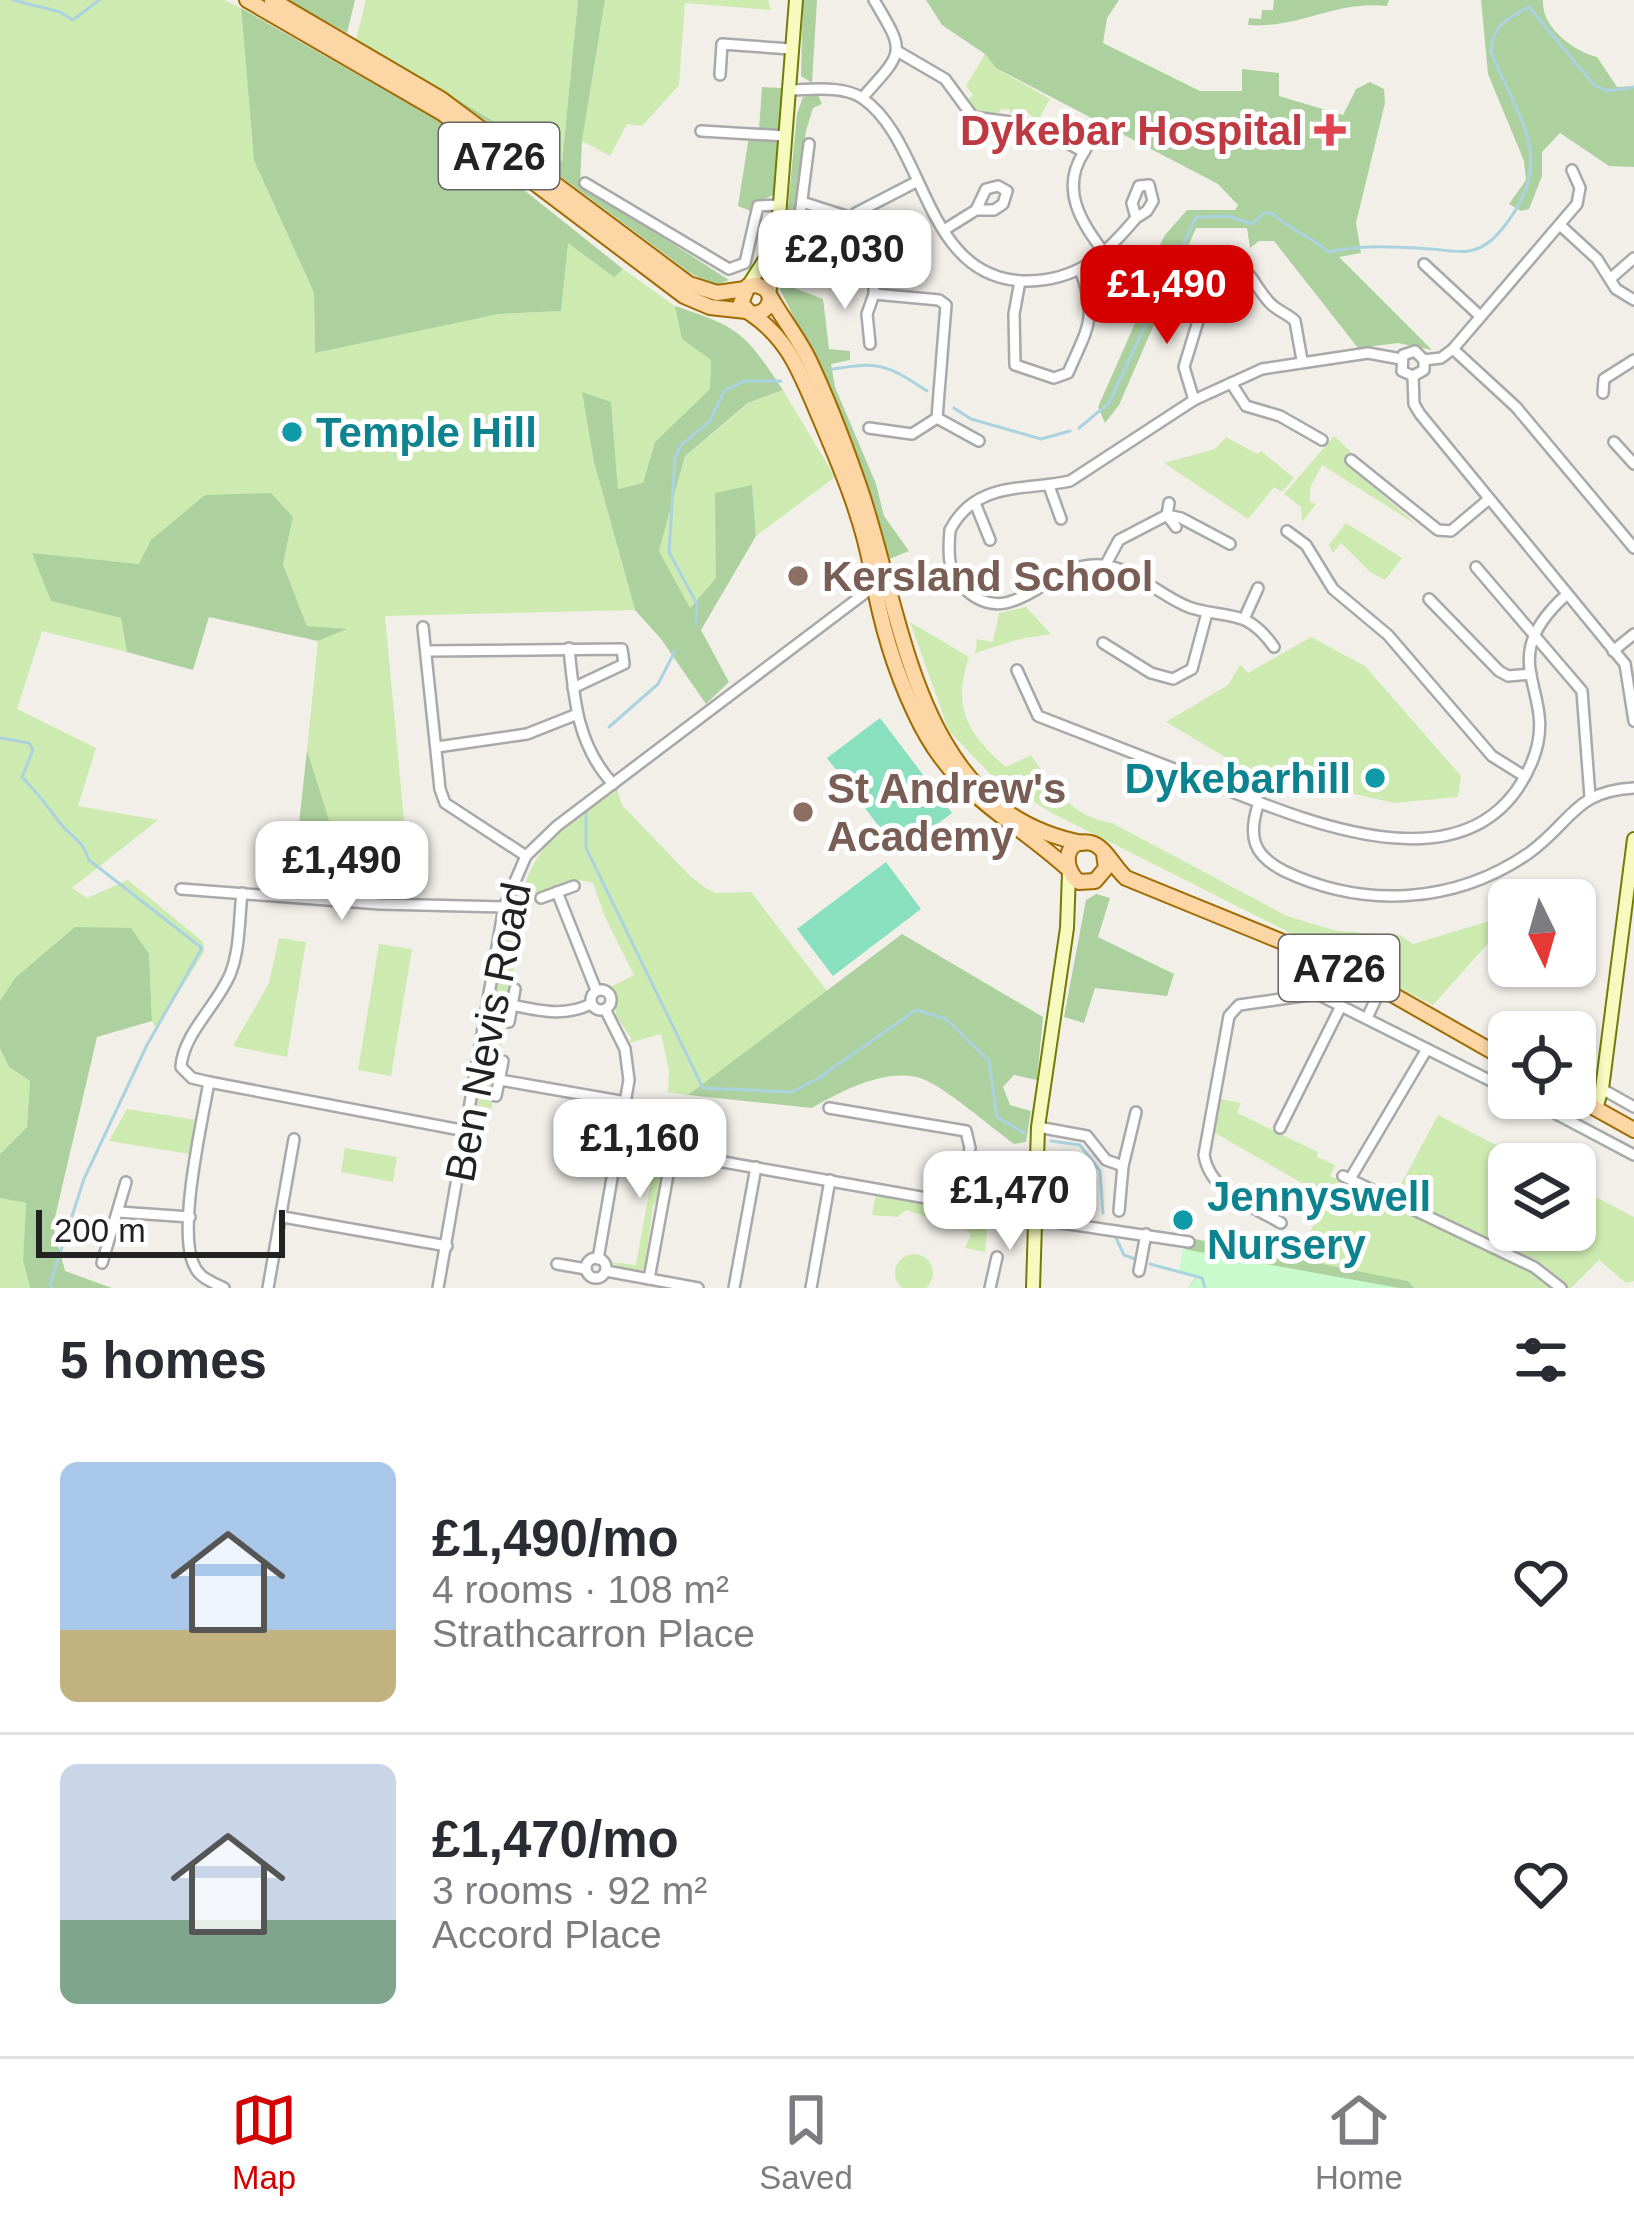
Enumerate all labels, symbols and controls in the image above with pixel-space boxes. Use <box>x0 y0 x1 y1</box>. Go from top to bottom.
place label: Dykebar Hospital <box>960 107 1303 154</box>
marker: Dykebar Hospital <box>1314 114 1346 146</box>
road number: A726 <box>439 123 559 189</box>
pin: £2,030 <box>747 210 943 312</box>
text: £2,030 <box>785 227 905 270</box>
pin: £1,490 <box>1069 245 1265 347</box>
text: £1,490 <box>1107 262 1227 305</box>
place label: Temple Hill <box>316 409 537 456</box>
marker: Temple Hill <box>279 419 305 445</box>
place label: Kersland School <box>822 553 1153 600</box>
marker: Kersland School <box>785 563 811 589</box>
place label: Dykebarhill <box>1125 755 1351 802</box>
place label: St Andrew's Academy <box>827 765 1066 860</box>
marker: Dykebarhill <box>1362 765 1388 791</box>
marker: St Andrew's Academy <box>790 799 816 825</box>
pin: £1,490 <box>244 821 440 923</box>
text: £1,490 <box>282 838 402 881</box>
street label: Ben Nevis Road <box>436 879 540 1185</box>
north arrow <box>1488 879 1596 987</box>
map controls <box>1488 879 1596 1251</box>
road number: A726 <box>1279 935 1399 1001</box>
button: locate <box>1488 1011 1596 1119</box>
pin: £1,160 <box>542 1099 738 1201</box>
text: £1,160 <box>580 1116 700 1159</box>
button: layers <box>1488 1143 1596 1251</box>
pin: £1,470 <box>912 1151 1108 1253</box>
text: £1,470 <box>950 1168 1070 1211</box>
place label: Jennyswell Nursery <box>1207 1173 1431 1268</box>
scale bar <box>36 1204 285 1257</box>
marker: Jennyswell Nursery <box>1170 1207 1196 1233</box>
text: 200 m <box>54 1212 146 1249</box>
icon: filters <box>1508 1327 1574 1393</box>
text: 5 homes <box>60 1332 267 1389</box>
icon: home <box>156 1510 300 1654</box>
text: £1,490/mo <box>432 1510 679 1567</box>
icon: heart <box>1508 1549 1574 1615</box>
text: 4 rooms · 108 m² <box>432 1568 729 1611</box>
text: Strathcarron Place <box>432 1612 755 1655</box>
text: £1,470/mo <box>432 1811 679 1868</box>
icon: home <box>156 1812 300 1956</box>
icon: heart <box>1508 1851 1574 1917</box>
text: 3 rooms · 92 m² <box>432 1869 707 1912</box>
text: Accord Place <box>432 1913 662 1956</box>
tab: Map <box>231 2087 297 2197</box>
tab: Saved <box>759 2087 853 2197</box>
tab: Home <box>1315 2087 1403 2197</box>

